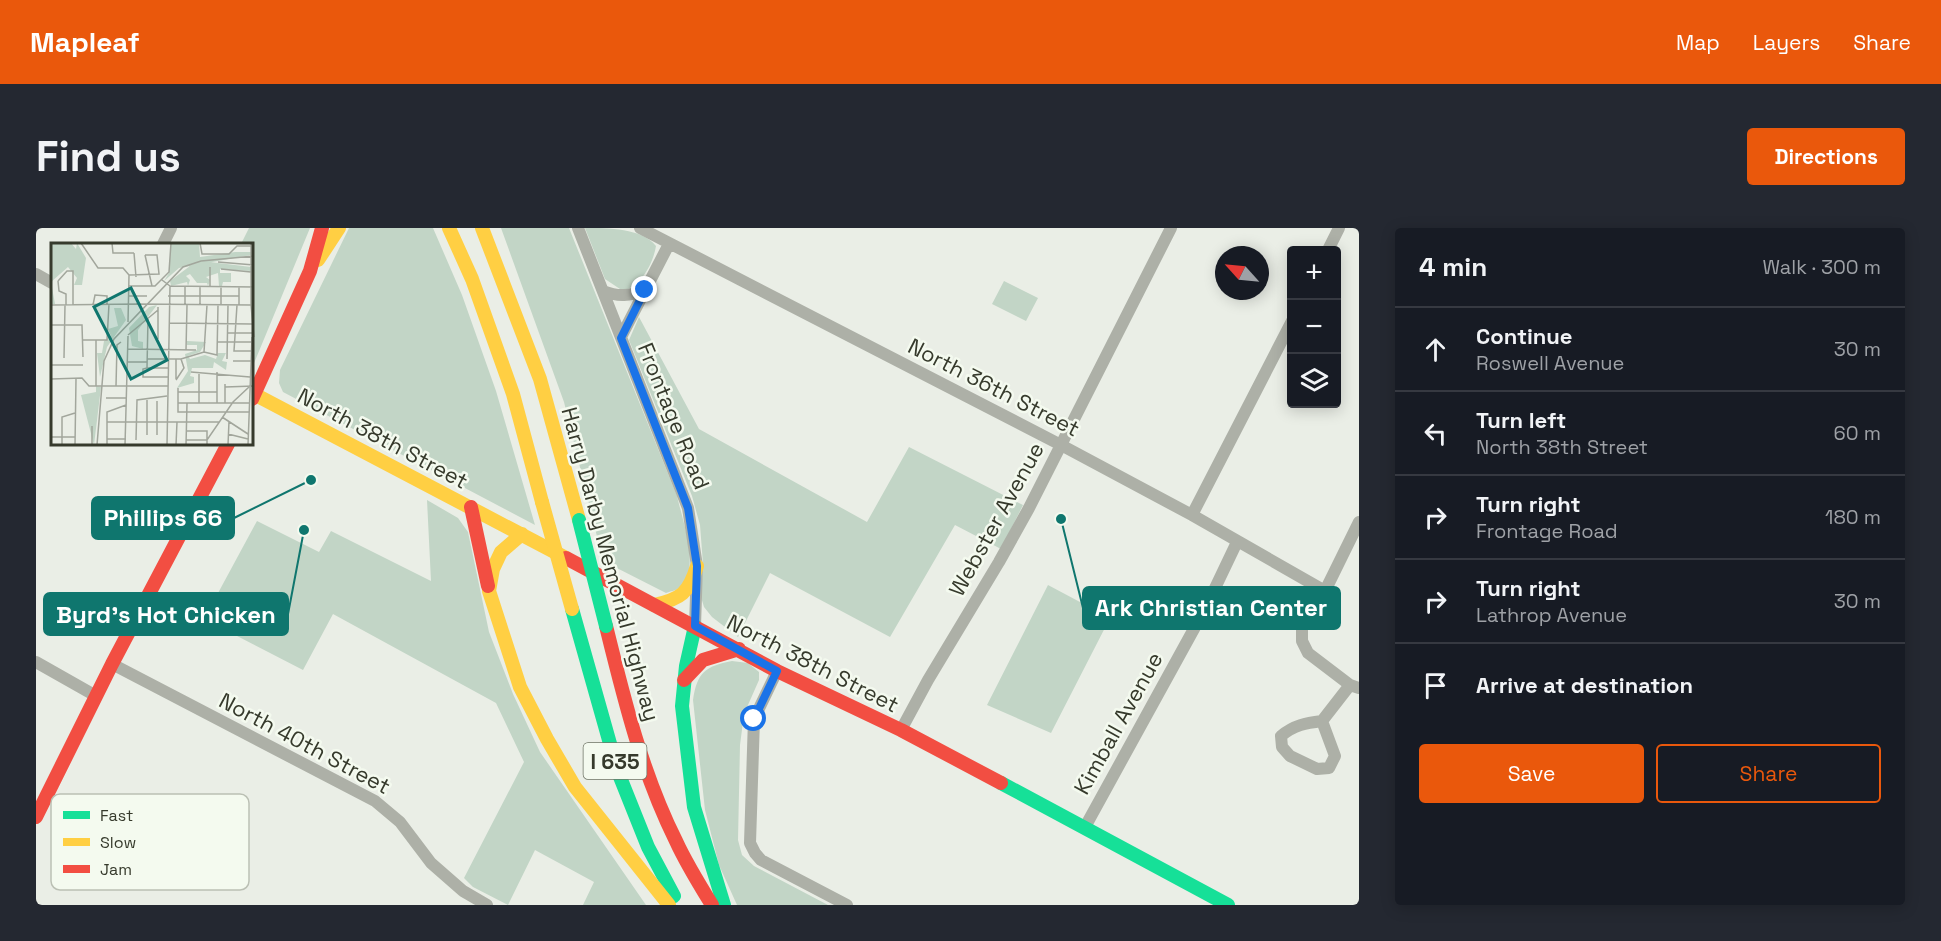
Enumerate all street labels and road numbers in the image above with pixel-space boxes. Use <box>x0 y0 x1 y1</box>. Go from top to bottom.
street label: North 36th Street <box>903 332 1085 442</box>
street label: Frontage Road <box>632 339 716 493</box>
street label: North 38th Street <box>293 381 473 495</box>
street label: Harry Darby Memorial Highway <box>556 404 666 724</box>
street label: Webster Avenue <box>942 437 1050 601</box>
street label: North 38th Street <box>722 608 904 718</box>
street label: Kimball Avenue <box>1067 647 1169 799</box>
street label: North 40th Street <box>214 686 396 800</box>
road number: I 635 <box>584 743 646 779</box>

